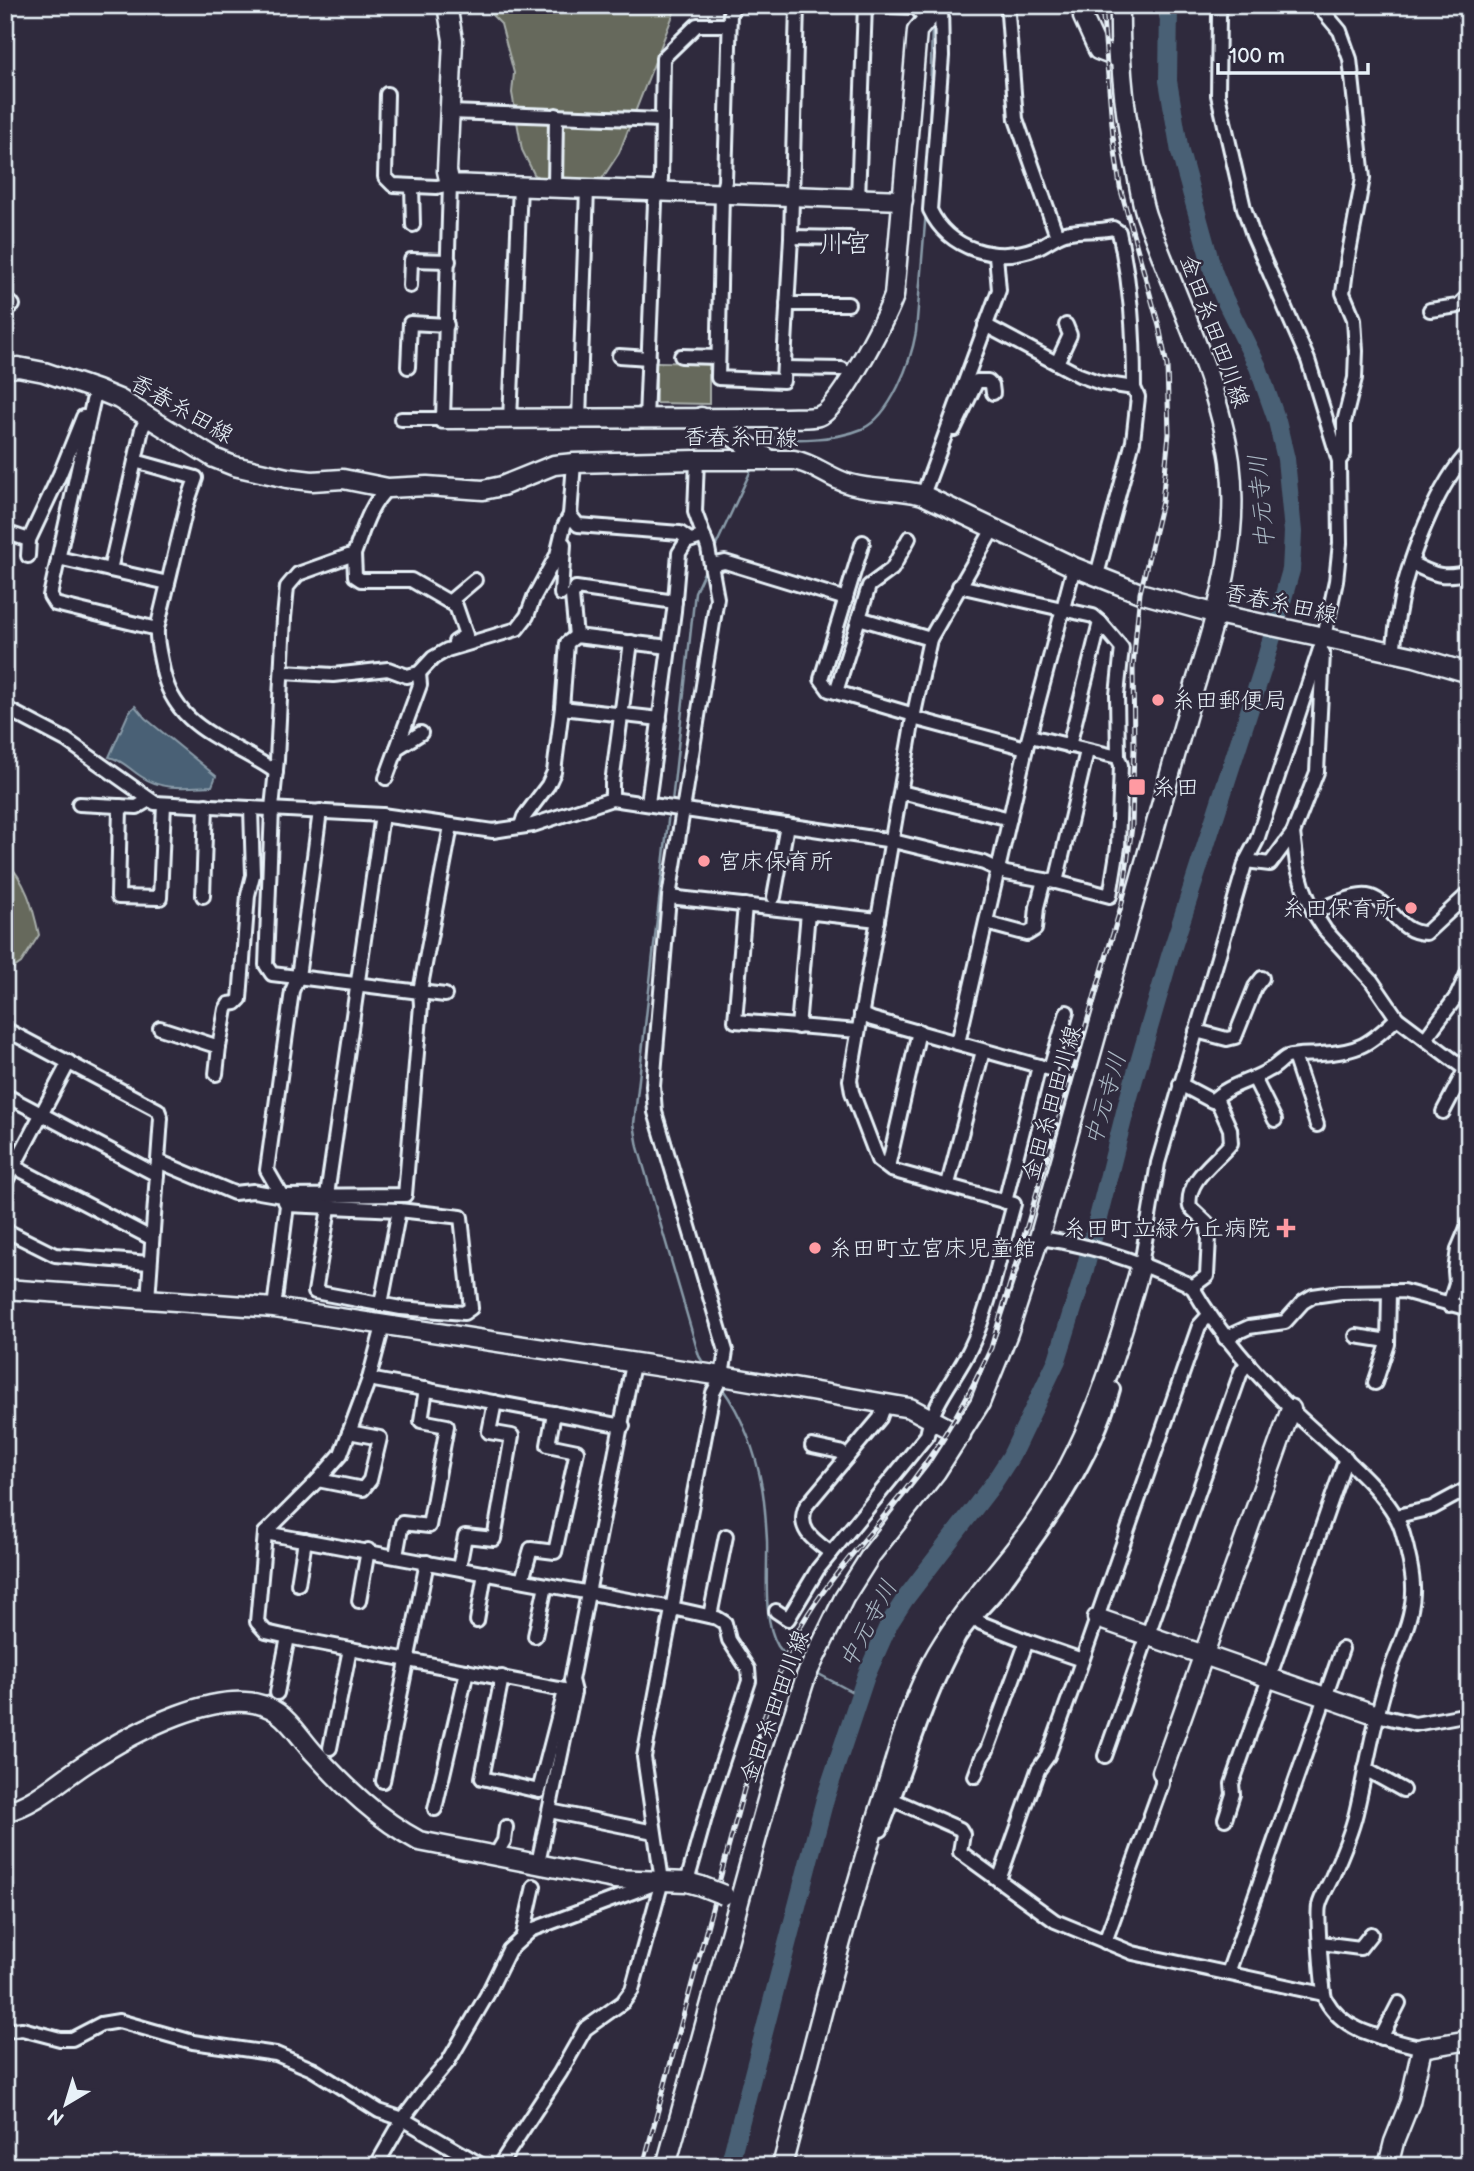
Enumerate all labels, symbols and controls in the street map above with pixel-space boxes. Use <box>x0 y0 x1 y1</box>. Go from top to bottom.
scale bar <box>1218 32 1369 76</box>
text: 100 m <box>1229 44 1285 69</box>
district label: 川宮 <box>819 229 871 260</box>
street label: 金田糸田田川線 <box>1173 251 1255 412</box>
street label: 香春糸田線 <box>125 368 238 450</box>
street label: 香春糸田線 <box>683 423 799 453</box>
water label: 中元寺川 <box>1243 453 1280 551</box>
street label: 香春糸田線 <box>1222 578 1340 630</box>
place label: 糸田郵便局 <box>1172 687 1287 715</box>
marker: 糸田郵便局 <box>1150 692 1166 708</box>
place label: 糸田 <box>1153 774 1199 802</box>
marker: 糸田 <box>1127 777 1147 797</box>
place label: 宮床保育所 <box>718 848 833 876</box>
marker: 宮床保育所 <box>696 853 712 869</box>
place label: 糸田保育所 <box>1282 895 1397 923</box>
marker: 糸田保育所 <box>1403 900 1419 916</box>
street label: 金田糸田田川線 <box>1016 1022 1088 1185</box>
water label: 中元寺川 <box>1078 1049 1133 1149</box>
place label: 糸田町立緑ケ丘病院 <box>1063 1215 1270 1243</box>
marker: 糸田町立緑ケ丘病院 <box>1276 1218 1296 1238</box>
place label: 糸田町立宮床児童館 <box>829 1235 1036 1263</box>
marker: 糸田町立宮床児童館 <box>807 1240 823 1256</box>
water label: 中元寺川 <box>833 1575 904 1673</box>
street label: 金田糸田田川線 <box>734 1626 816 1787</box>
north arrow <box>32 2070 102 2140</box>
text: N <box>44 2103 69 2130</box>

